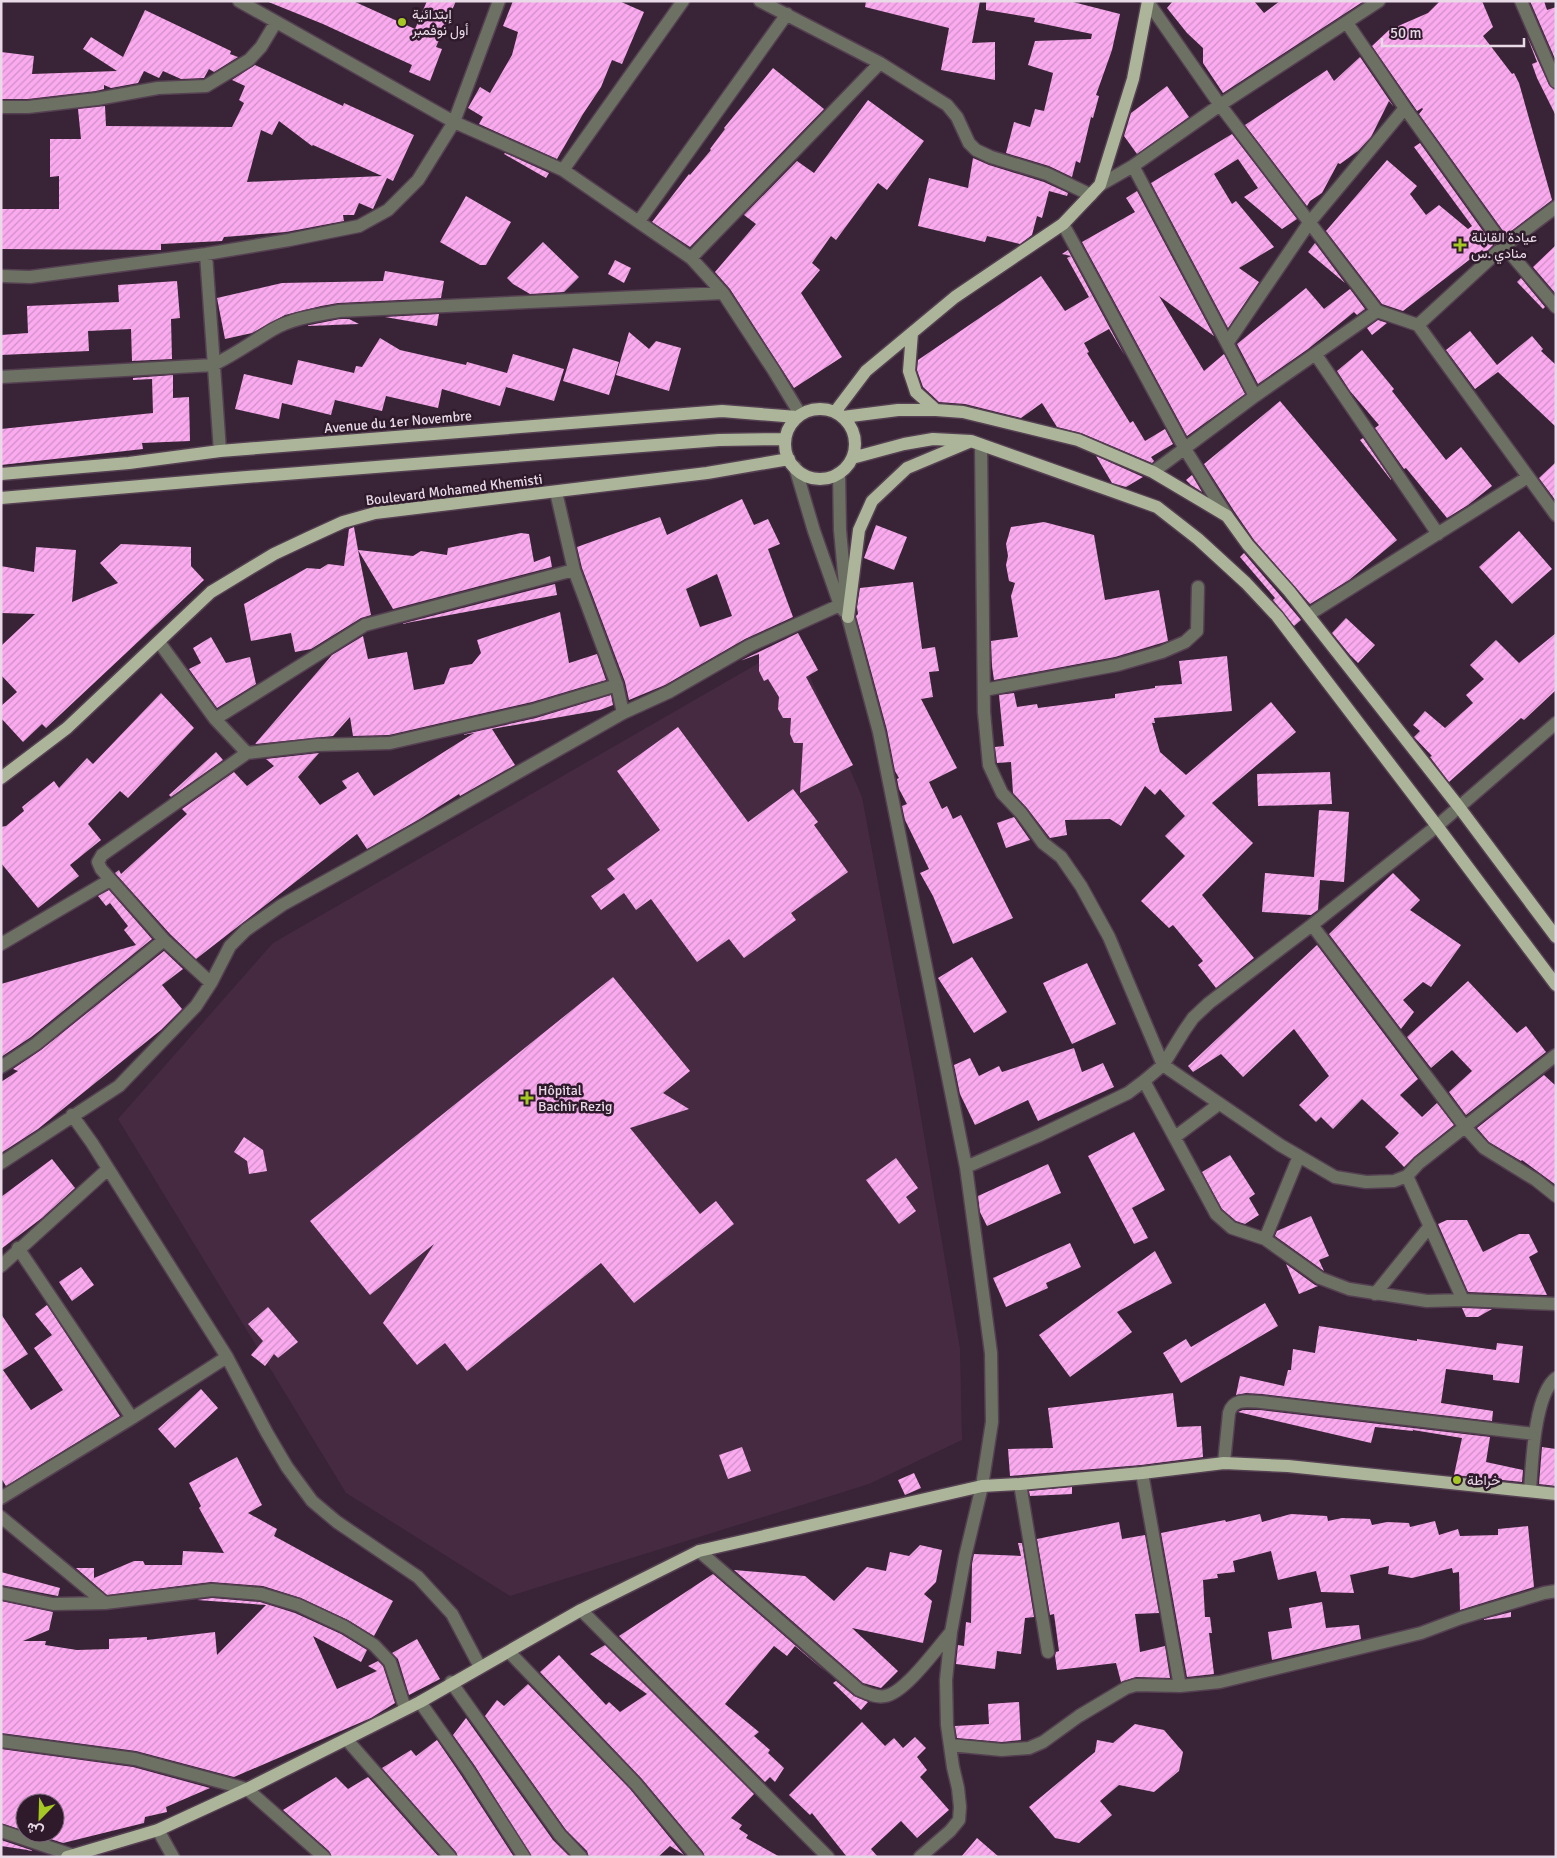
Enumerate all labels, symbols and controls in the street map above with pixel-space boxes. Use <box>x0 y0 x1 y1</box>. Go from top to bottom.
place label: إبتدائية أول نوفمبر <box>411 6 468 40</box>
scale bar <box>1382 15 1524 47</box>
marker: إبتدائية أول نوفمبر <box>396 16 408 28</box>
text: 50 m <box>1390 24 1421 42</box>
place label: عيادة القابلة منادي .س <box>1471 229 1537 265</box>
marker: عيادة القابلة منادي .س <box>1453 238 1467 252</box>
street label: Avenue du 1er Novembre <box>323 407 473 437</box>
street label: Boulevard Mohamed Khemisti <box>365 471 543 509</box>
place label: Hôpital Bachir Rezig <box>538 1082 612 1115</box>
marker: Hôpital Bachir Rezig <box>520 1091 534 1105</box>
place label: خراطة <box>1467 1472 1500 1489</box>
marker: خراطة <box>1451 1474 1463 1486</box>
north arrow <box>15 1793 65 1843</box>
text: ش <box>24 1818 46 1841</box>

